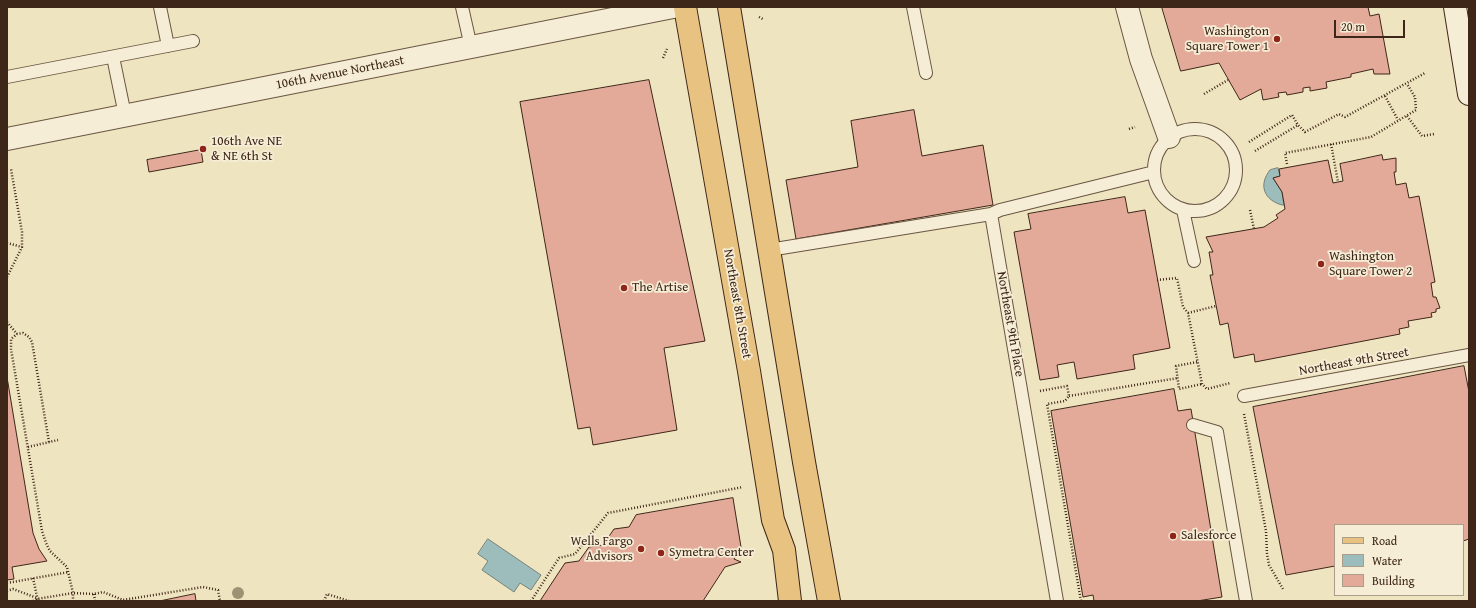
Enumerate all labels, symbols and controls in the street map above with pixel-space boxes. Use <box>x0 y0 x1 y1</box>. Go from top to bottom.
scale bar <box>1336 12 1407 38</box>
text: 20 m <box>1341 18 1365 35</box>
place label: Washington Square Tower 1 <box>1186 24 1269 55</box>
marker: Washington Square Tower 1 <box>1272 34 1282 44</box>
street label: 106th Avenue Northeast <box>274 53 406 93</box>
place label: 106th Ave NE & NE 6th St <box>211 134 282 165</box>
marker: 106th Ave NE & NE 6th St <box>198 144 208 154</box>
street label: Northeast 8th Street <box>720 248 754 360</box>
place label: Washington Square Tower 2 <box>1329 249 1412 280</box>
marker: Washington Square Tower 2 <box>1316 259 1326 269</box>
street label: Northeast 9th Place <box>993 270 1027 378</box>
place label: The Artise <box>632 280 688 296</box>
marker: The Artise <box>619 283 629 293</box>
street label: Northeast 9th Street <box>1298 345 1410 379</box>
legend <box>1334 524 1464 596</box>
place label: Salesforce <box>1181 528 1236 544</box>
marker: Salesforce <box>1168 531 1178 541</box>
text: Road <box>1372 532 1397 549</box>
place label: Wells Fargo Advisors <box>571 534 633 565</box>
marker: Wells Fargo Advisors <box>636 544 646 554</box>
place label: Symetra Center <box>669 545 754 561</box>
marker: Symetra Center <box>656 548 666 558</box>
text: Water <box>1372 552 1402 569</box>
text: Building <box>1372 572 1415 589</box>

